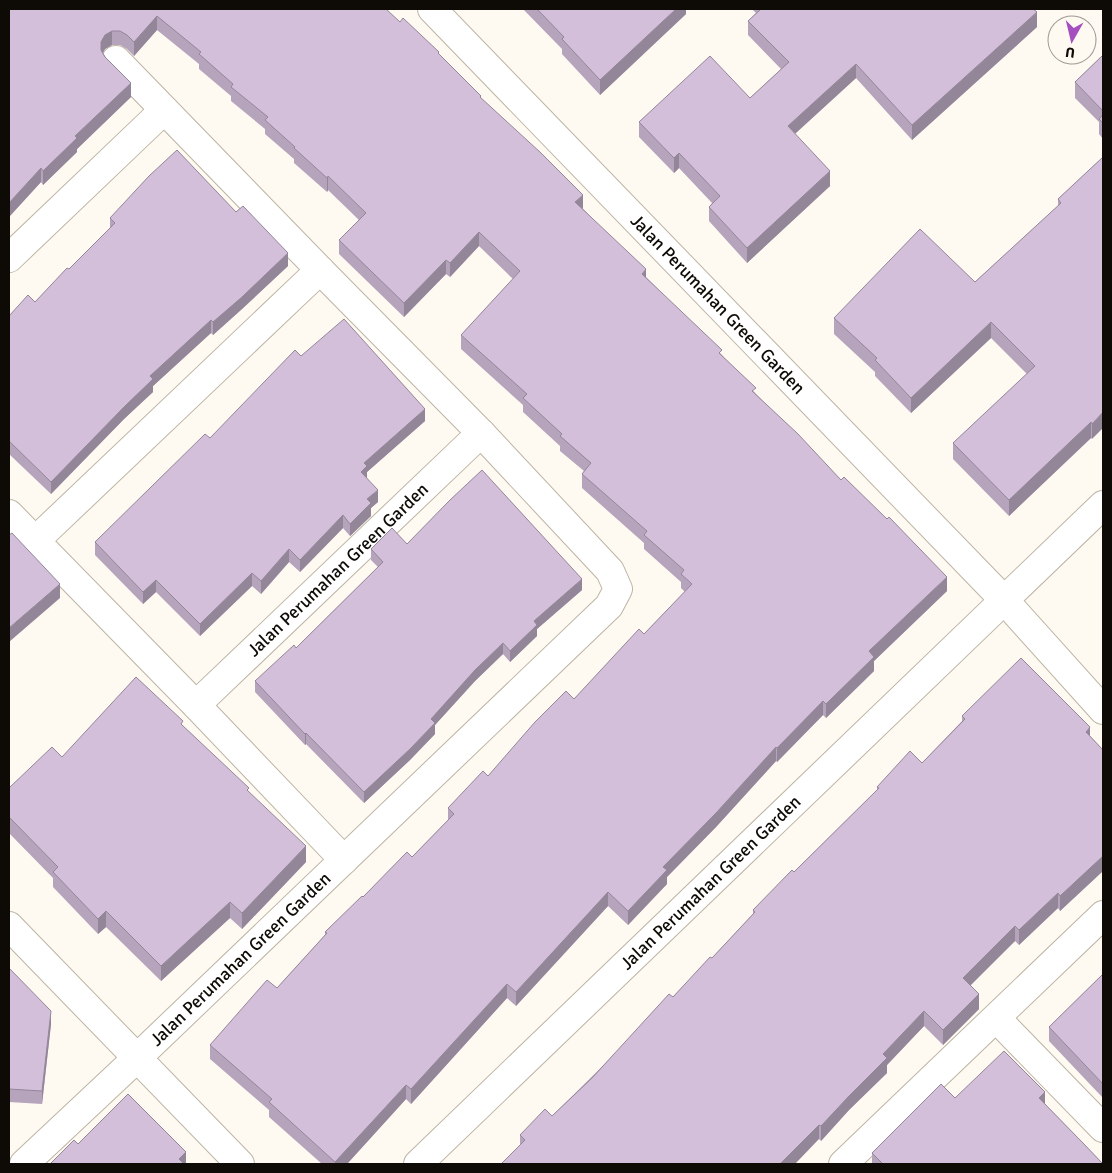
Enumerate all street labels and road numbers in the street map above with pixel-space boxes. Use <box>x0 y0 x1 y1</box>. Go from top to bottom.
street label: Jalan Perumahan Green Garden <box>626 210 810 399</box>
street label: Jalan Perumahan Green Garden <box>243 478 433 661</box>
street label: Jalan Perumahan Green Garden <box>616 791 805 974</box>
street label: Jalan Perumahan Green Garden <box>145 867 335 1051</box>

